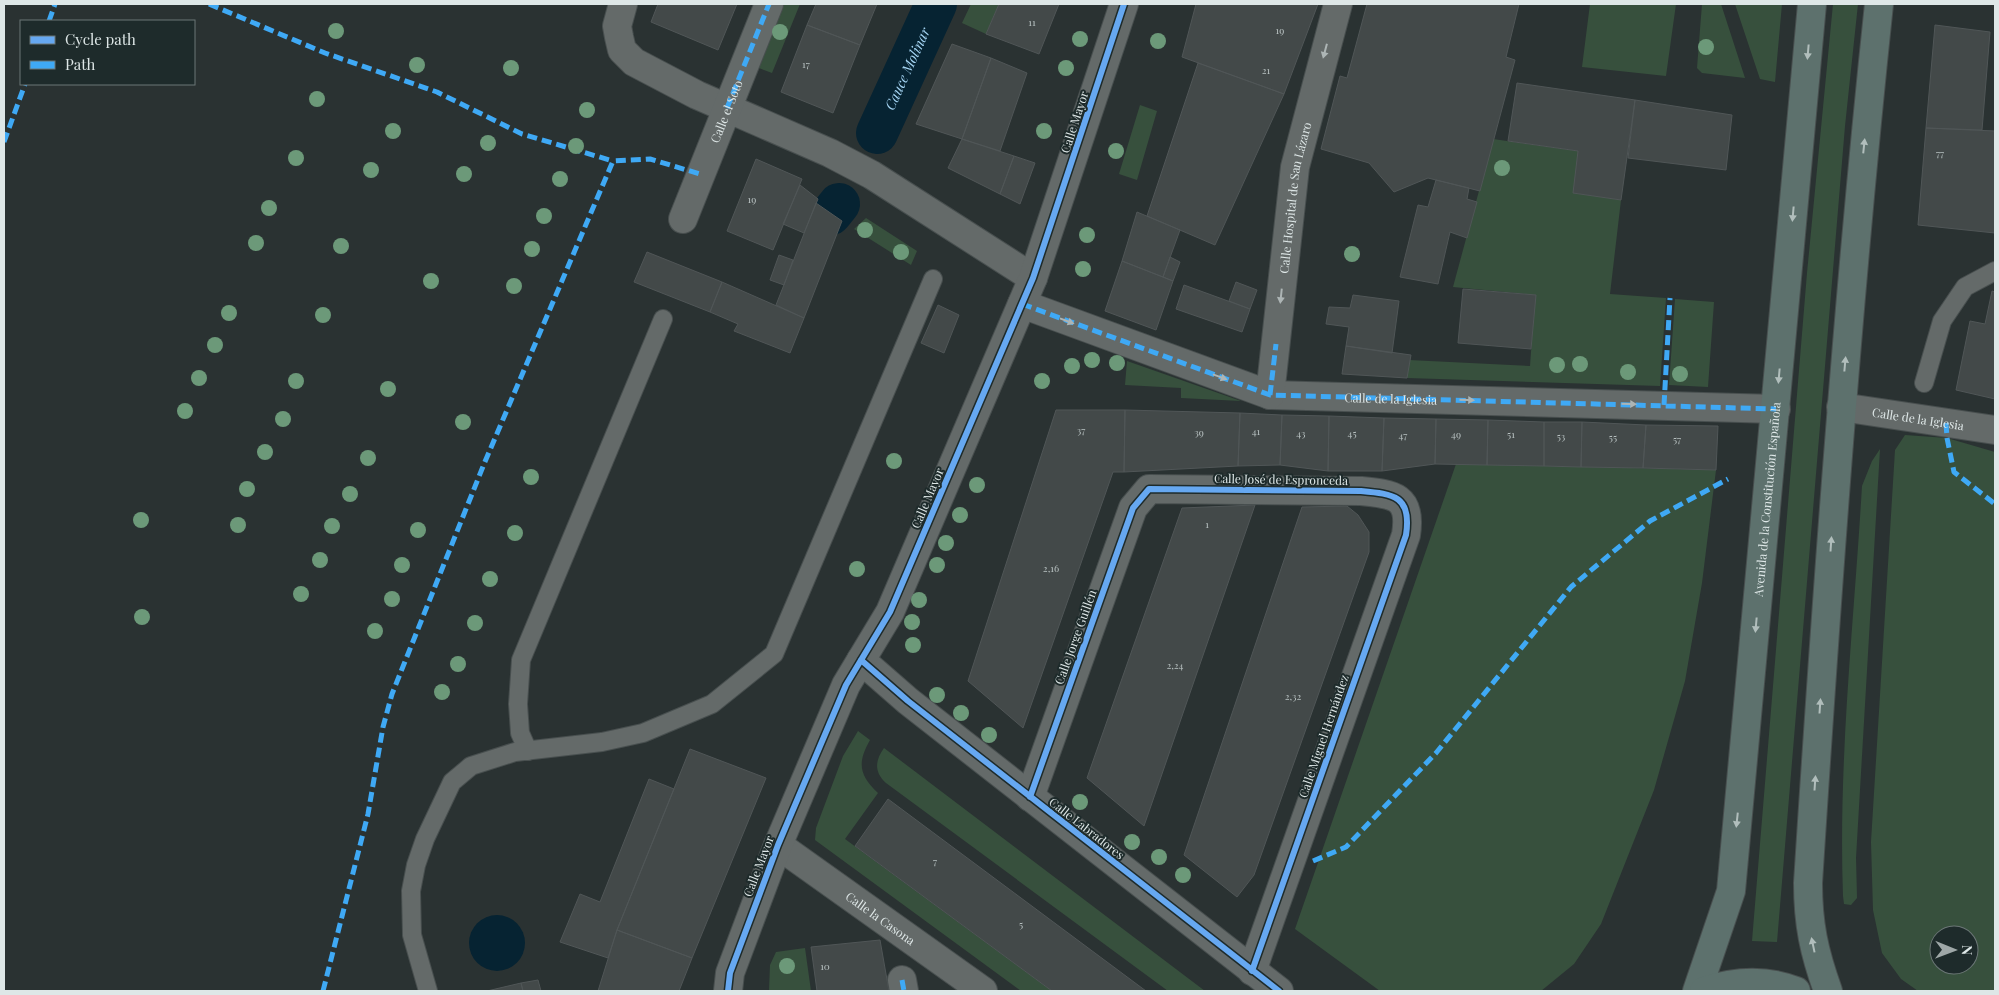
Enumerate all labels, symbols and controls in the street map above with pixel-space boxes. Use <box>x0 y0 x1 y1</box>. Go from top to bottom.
house number: 11 <box>1028 15 1036 29</box>
legend <box>20 20 195 85</box>
water label: Cauce Molinar <box>879 23 934 113</box>
house number: 19 <box>1276 23 1284 37</box>
text: Cycle path <box>65 29 136 49</box>
one-way arrow <box>1321 43 1329 58</box>
one-way arrow <box>1804 45 1812 61</box>
text: Path <box>65 54 95 74</box>
house number: 17 <box>802 57 810 71</box>
house number: 21 <box>1262 63 1271 77</box>
street label: Calle el Soto <box>706 77 746 145</box>
street label: Calle Mayor <box>1056 88 1092 155</box>
street label: Calle Hospital de San Lázaro <box>1275 120 1315 274</box>
one-way arrow <box>1860 137 1868 153</box>
house number: 77 <box>1936 146 1944 160</box>
house number: 19 <box>748 192 756 206</box>
one-way arrow <box>1789 206 1797 222</box>
one-way arrow <box>1277 288 1285 304</box>
one-way arrow <box>1060 318 1075 325</box>
one-way arrow <box>1841 356 1849 372</box>
one-way arrow <box>1775 368 1783 384</box>
one-way arrow <box>1213 373 1228 381</box>
street label: Calle de la Iglesia <box>1344 389 1437 408</box>
one-way arrow <box>1459 396 1475 404</box>
one-way arrow <box>1622 400 1638 408</box>
street label: Avenida de la Constitución Española <box>1750 401 1784 598</box>
street label: Calle de la Iglesia <box>1871 404 1965 433</box>
house number: 37 <box>1077 423 1085 437</box>
house number: 41 <box>1252 424 1261 438</box>
house number: 39 <box>1194 425 1204 439</box>
house number: 43 <box>1296 426 1306 440</box>
house number: 45 <box>1347 426 1357 440</box>
house number: 49 <box>1451 427 1461 441</box>
house number: 51 <box>1507 427 1515 441</box>
house number: 47 <box>1399 428 1407 442</box>
house number: 53 <box>1557 429 1566 443</box>
house number: 55 <box>1609 430 1617 444</box>
house number: 57 <box>1673 432 1681 446</box>
street label: Calle Mayor <box>907 465 947 531</box>
street label: Calle José de Espronceda <box>1214 470 1348 488</box>
house number: 1 <box>1205 517 1209 531</box>
one-way arrow <box>1828 536 1836 552</box>
house number: 2,16 <box>1043 561 1059 575</box>
street label: Calle Jorge Guillén <box>1050 587 1100 687</box>
one-way arrow <box>1752 617 1760 633</box>
house number: 2,24 <box>1166 658 1184 672</box>
street label: Calle Miguel Hernández <box>1294 672 1352 800</box>
house number: 2,32 <box>1285 689 1302 703</box>
one-way arrow <box>1816 698 1824 714</box>
one-way arrow <box>1811 775 1819 791</box>
street label: Calle Labradores <box>1046 794 1128 862</box>
one-way arrow <box>1733 813 1741 829</box>
street label: Calle Mayor <box>739 833 777 899</box>
house number: 7 <box>933 854 937 868</box>
street label: Calle la Casona <box>843 888 918 948</box>
house number: 5 <box>1019 917 1023 931</box>
north arrow <box>1929 925 1979 975</box>
one-way arrow <box>1809 936 1817 952</box>
text: N <box>1958 945 1977 955</box>
house number: 10 <box>820 959 830 973</box>

